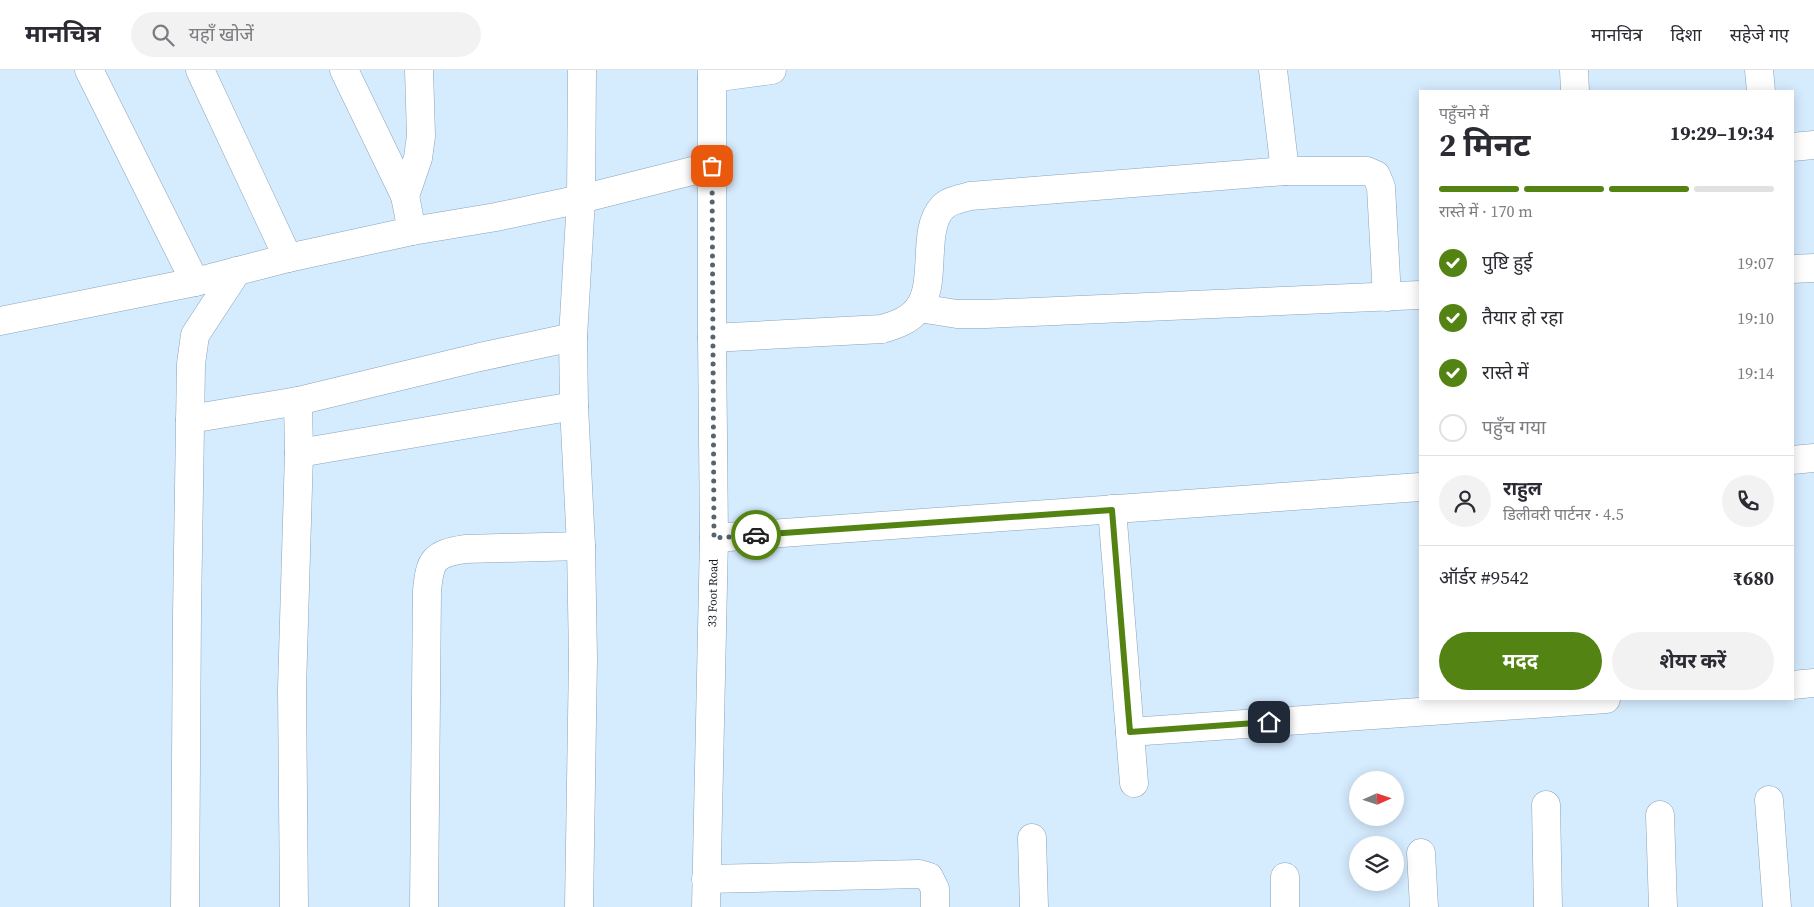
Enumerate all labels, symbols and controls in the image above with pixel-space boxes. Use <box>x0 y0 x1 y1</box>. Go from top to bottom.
search box <box>131 12 481 57</box>
text: मानचित्र <box>25 17 101 50</box>
icon: search <box>149 21 177 49</box>
text: यहाँ खोजें <box>189 21 254 47</box>
text: मानचित्र <box>1591 22 1643 47</box>
text: दिशा <box>1671 22 1702 47</box>
text: सहेजे गए <box>1730 22 1789 47</box>
text: पहुँचने में <box>1439 102 1489 124</box>
text: 19:29–19:34 <box>1670 120 1774 146</box>
text: 2 मिनट <box>1439 123 1530 167</box>
pin <box>691 145 733 187</box>
icon: bag <box>698 152 726 180</box>
text: रास्ते में · 170 m <box>1439 200 1533 222</box>
icon: check <box>1439 249 1467 277</box>
text: पुष्टि हुई <box>1482 249 1533 275</box>
text: 19:07 <box>1737 252 1774 274</box>
icon: check <box>1439 304 1467 332</box>
text: तैयार हो रहा <box>1482 304 1563 330</box>
text: 19:10 <box>1737 307 1774 329</box>
icon: check <box>1439 359 1467 387</box>
text: रास्ते में <box>1482 359 1529 385</box>
text: 19:14 <box>1737 362 1774 384</box>
text: पहुँच गया <box>1482 414 1546 440</box>
button: person <box>1439 475 1491 527</box>
text: राहुल <box>1503 475 1542 501</box>
button: phone <box>1722 475 1774 527</box>
text: डिलीवरी पार्टनर · 4.5 <box>1503 503 1624 525</box>
courier <box>731 510 781 560</box>
icon: car <box>742 521 770 549</box>
street label: 33 Foot Road <box>704 559 722 627</box>
text: ऑर्डर #9542 <box>1439 564 1529 590</box>
text: ₹680 <box>1733 565 1774 591</box>
button: मदद <box>1439 632 1602 690</box>
button: शेयर करें <box>1612 632 1774 690</box>
pin <box>1248 701 1290 743</box>
icon: home <box>1255 708 1283 736</box>
north arrow <box>1349 771 1404 826</box>
map controls <box>1349 771 1404 891</box>
button: layers <box>1349 836 1404 891</box>

